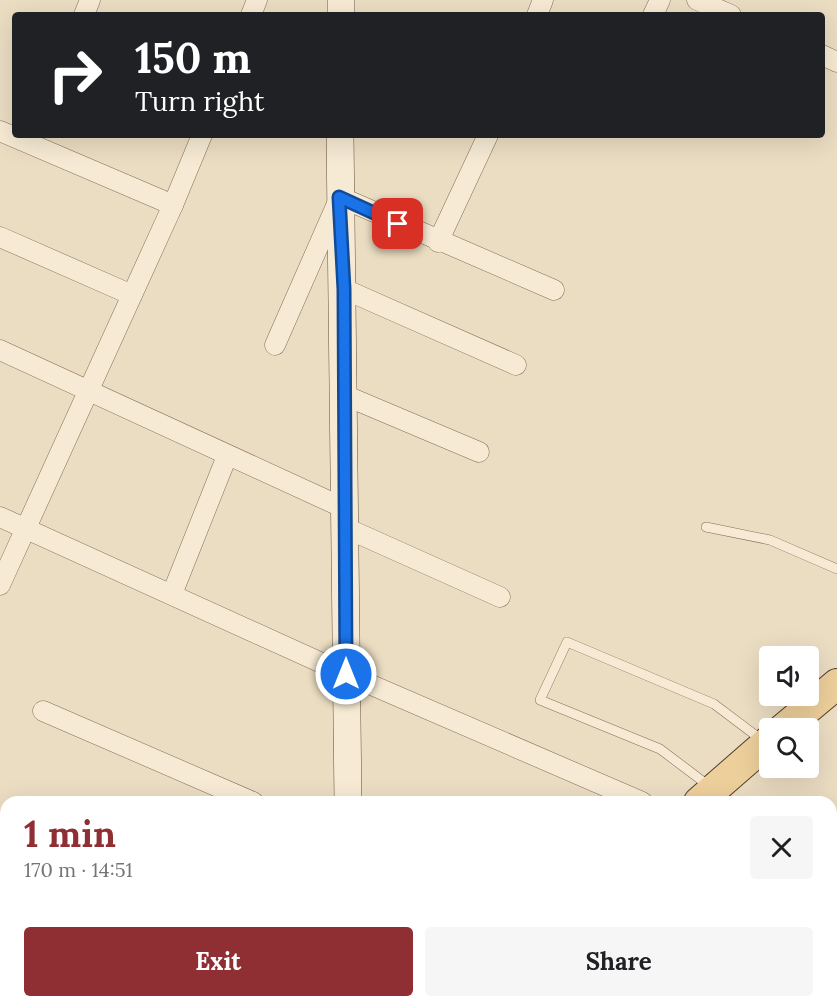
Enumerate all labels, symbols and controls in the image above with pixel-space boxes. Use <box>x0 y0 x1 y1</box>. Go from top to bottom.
text: 150 m <box>135 31 251 85</box>
icon: right <box>36 36 114 114</box>
text: Turn right <box>135 84 264 118</box>
pin <box>372 198 423 249</box>
icon: arrive <box>381 207 414 240</box>
position arrow <box>314 642 378 706</box>
map controls <box>759 646 819 778</box>
button: sound <box>759 646 819 706</box>
button: search <box>759 718 819 778</box>
text: 1 min <box>24 811 116 857</box>
button: close <box>750 816 813 879</box>
text: 170 m · 14:51 <box>24 857 133 882</box>
button: Exit <box>24 927 413 996</box>
button: Share <box>425 927 813 996</box>

